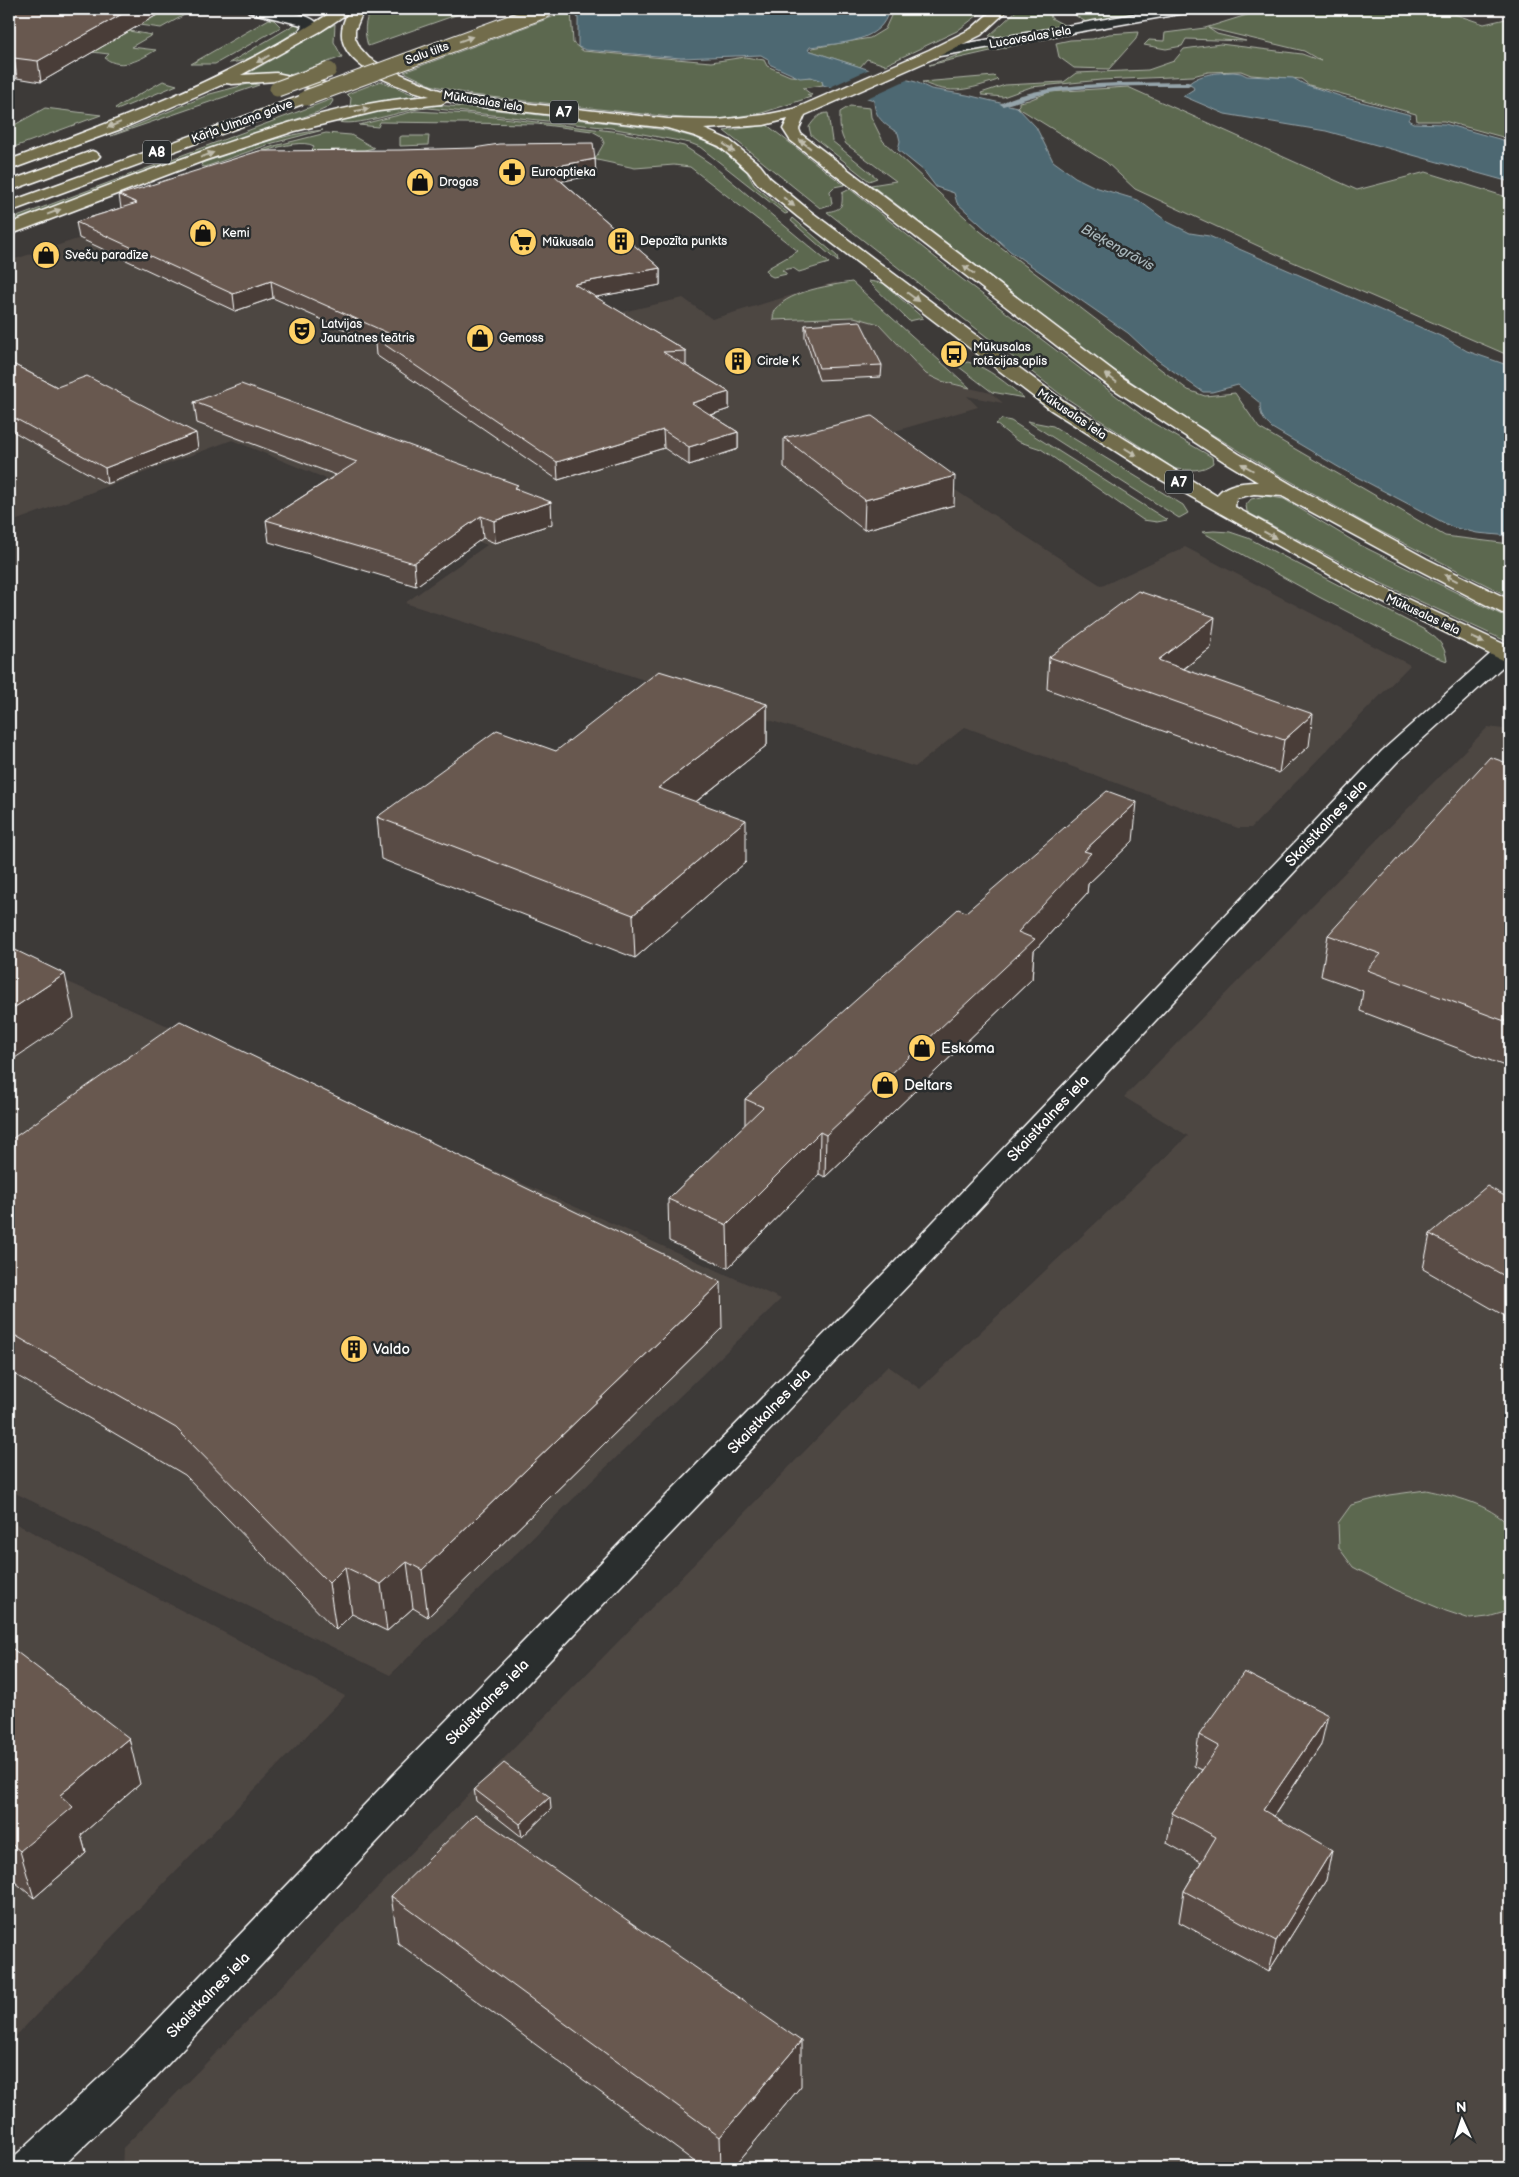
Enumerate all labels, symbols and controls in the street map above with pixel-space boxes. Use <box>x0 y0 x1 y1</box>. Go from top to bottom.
street label: Lucavsalas iela <box>988 23 1073 52</box>
one-way arrow <box>459 35 474 42</box>
street label: Salu tilts <box>403 39 451 68</box>
one-way arrow <box>256 54 269 63</box>
street label: Mūkusalas iela <box>442 88 524 115</box>
street label: Kārļa Ulmaņa gatve <box>190 96 295 147</box>
road number: A7 <box>550 100 578 124</box>
one-way arrow <box>355 106 370 114</box>
one-way arrow <box>107 122 122 129</box>
one-way arrow <box>799 139 812 150</box>
road number: A8 <box>143 140 171 163</box>
one-way arrow <box>722 142 735 153</box>
one-way arrow <box>199 151 214 158</box>
pharmacy icon: Euroaptieka <box>497 157 527 187</box>
place label: Euroaptieka <box>531 165 596 180</box>
shop icon: Drogas <box>405 167 435 197</box>
place label: Drogas <box>439 175 478 190</box>
one-way arrow <box>783 196 796 207</box>
one-way arrow <box>47 208 62 215</box>
shop icon: Kemi <box>188 218 218 248</box>
water label: Bieķengrāvis <box>1078 220 1157 274</box>
place label: Kemi <box>222 226 250 241</box>
building icon: Depozīta punkts <box>606 226 636 256</box>
supermarket icon: Mūkusala <box>508 227 538 257</box>
place label: Depozīta punkts <box>640 234 727 249</box>
place label: Mūkusala <box>542 235 594 250</box>
shop icon: Sveču paradīze <box>31 240 61 270</box>
place label: Sveču paradīze <box>65 248 148 263</box>
one-way arrow <box>963 265 976 276</box>
one-way arrow <box>906 292 920 302</box>
theatre icon: Latvijas Jaunatnes teātris <box>287 316 317 346</box>
place label: Latvijas Jaunatnes teātris <box>321 317 415 346</box>
shop icon: Gemoss <box>465 323 495 353</box>
place label: Gemoss <box>499 331 544 346</box>
bus stop icon: Mūkusalas rotācijas aplis <box>939 339 969 369</box>
place label: Mūkusalas rotācijas aplis <box>973 340 1047 369</box>
building icon: Circle K <box>723 346 753 376</box>
place label: Circle K <box>757 354 800 369</box>
one-way arrow <box>1104 373 1118 383</box>
street label: Mūkusalas iela <box>1034 386 1109 443</box>
one-way arrow <box>1124 447 1137 457</box>
one-way arrow <box>1240 462 1254 471</box>
road number: A7 <box>1165 471 1193 494</box>
one-way arrow <box>1264 530 1277 539</box>
one-way arrow <box>1444 574 1458 582</box>
street label: Mūkusalas iela <box>1383 591 1463 638</box>
one-way arrow <box>1471 636 1485 644</box>
street label: Skaistkalnes iela <box>1281 776 1372 871</box>
shop icon: Eskoma <box>907 1033 937 1063</box>
place label: Eskoma <box>941 1039 995 1058</box>
shop icon: Deltars <box>870 1070 900 1100</box>
street label: Skaistkalnes iela <box>1003 1071 1094 1166</box>
place label: Deltars <box>904 1076 953 1095</box>
building icon: Valdo <box>339 1334 369 1364</box>
place label: Valdo <box>373 1340 410 1359</box>
street label: Skaistkalnes iela <box>724 1364 815 1458</box>
street label: Skaistkalnes iela <box>442 1655 533 1749</box>
street label: Skaistkalnes iela <box>163 1948 254 2042</box>
north arrow <box>1436 2094 1486 2144</box>
text: N <box>1456 2099 1467 2116</box>

